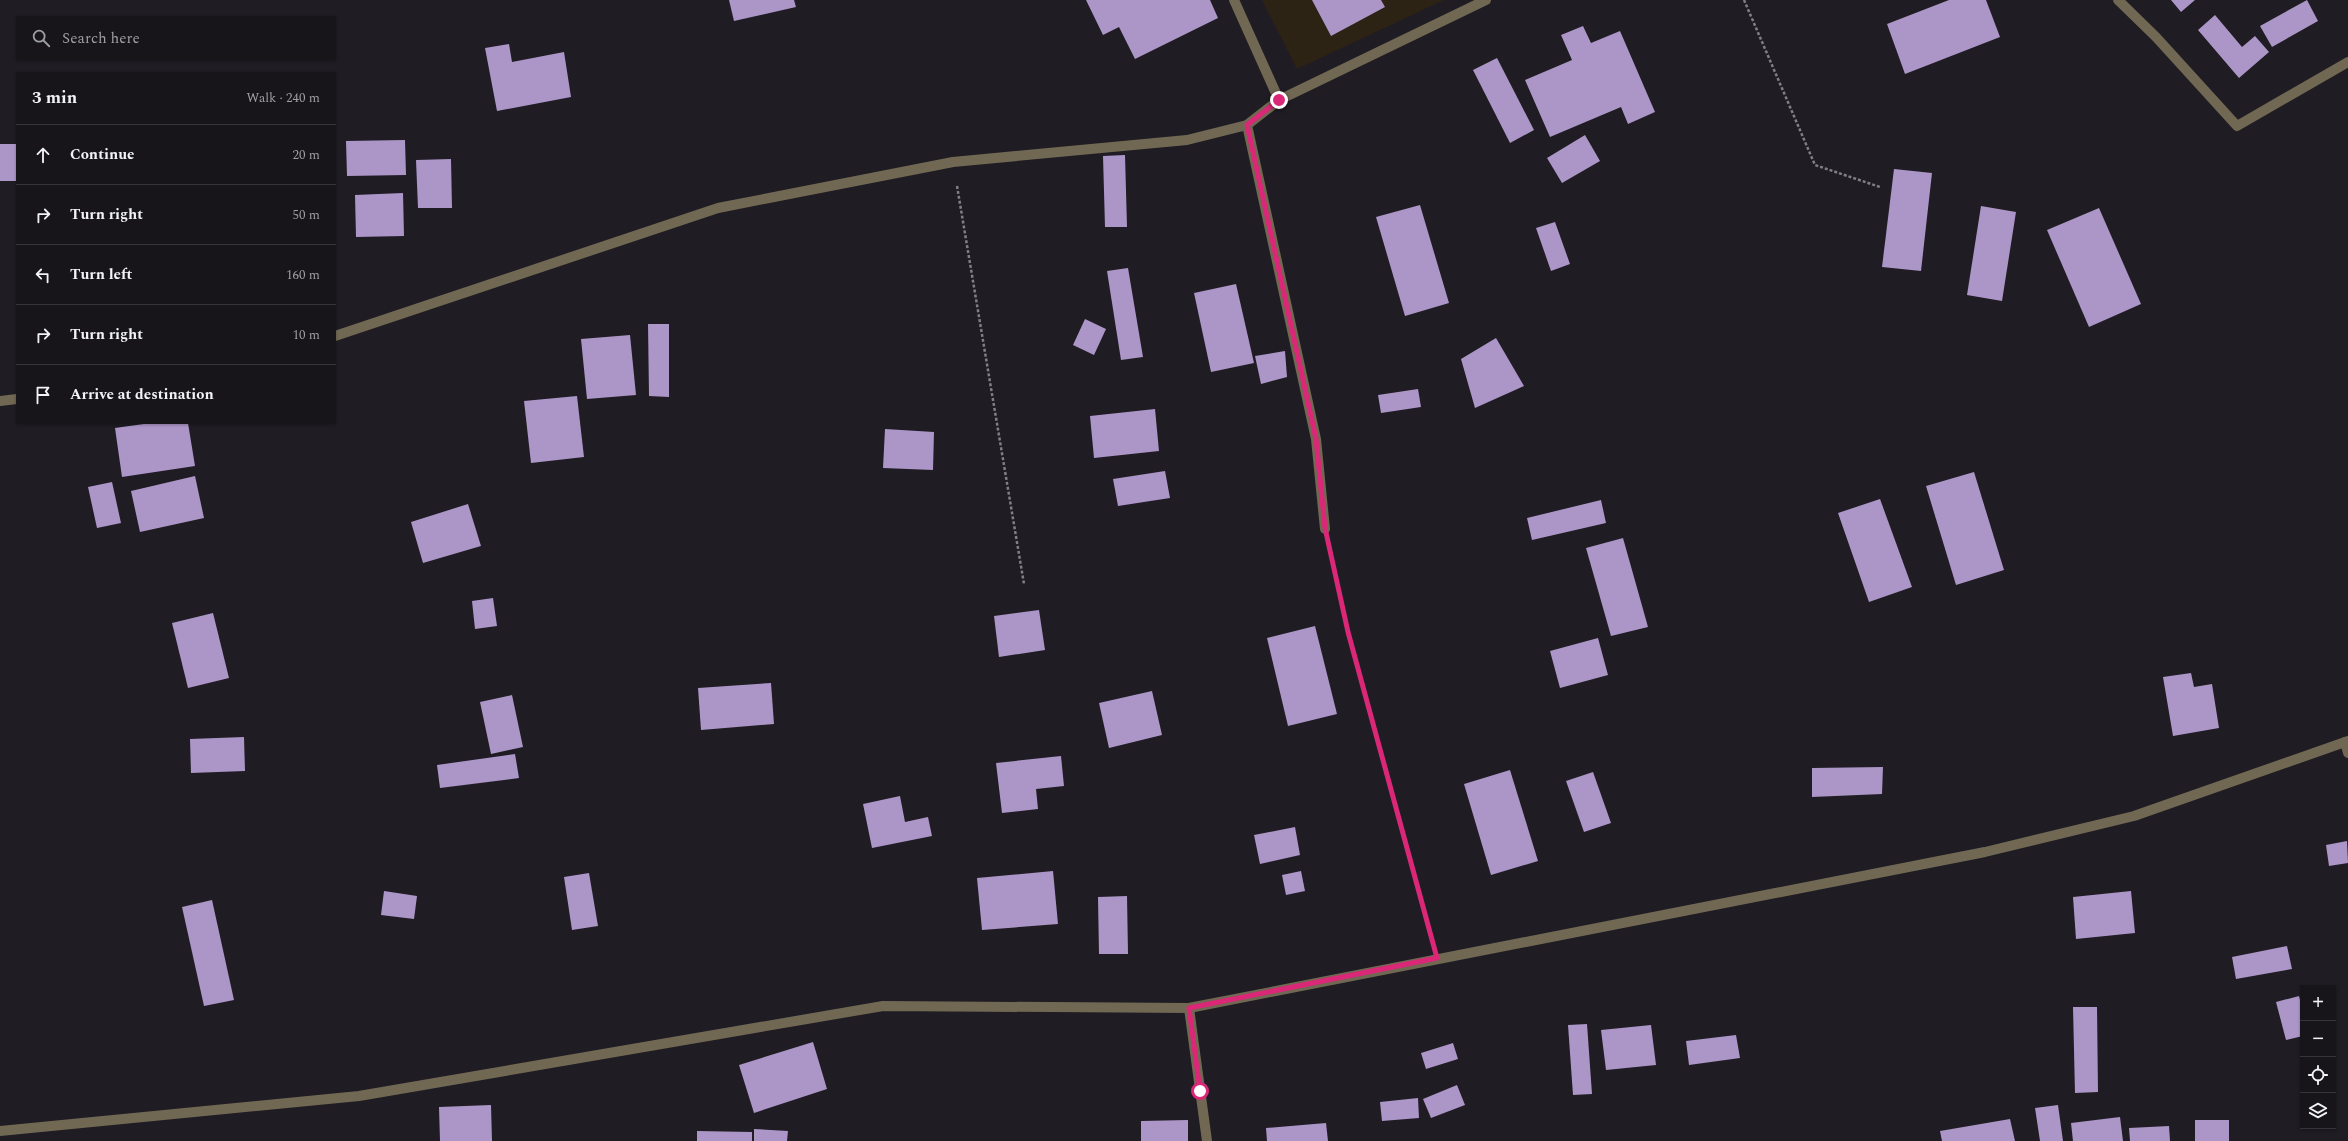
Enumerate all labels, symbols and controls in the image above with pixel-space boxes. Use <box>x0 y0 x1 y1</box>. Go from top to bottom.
search box <box>16 16 336 60</box>
icon: search <box>30 27 52 49</box>
text: Search here <box>62 27 140 50</box>
text: 3 min <box>32 85 77 111</box>
text: Walk · 240 m <box>246 88 320 108</box>
route end <box>1270 91 1288 109</box>
text: Continue <box>70 143 135 166</box>
icon: ahead <box>32 144 54 166</box>
text: 20 m <box>293 145 320 165</box>
text: Turn right <box>70 203 143 226</box>
icon: right <box>32 204 54 226</box>
text: 50 m <box>293 205 320 225</box>
text: Turn left <box>70 263 132 286</box>
icon: left <box>32 264 54 286</box>
text: 160 m <box>286 265 320 285</box>
text: Turn right <box>70 323 143 346</box>
icon: right <box>32 324 54 346</box>
text: 10 m <box>293 325 320 345</box>
text: Arrive at destination <box>70 383 214 406</box>
icon: arrive <box>32 384 54 406</box>
map controls <box>2300 985 2336 1129</box>
button: + <box>2300 985 2336 1021</box>
button: − <box>2300 1021 2336 1057</box>
button: locate <box>2300 1057 2336 1093</box>
route start <box>1191 1082 1209 1100</box>
button: layers <box>2300 1093 2336 1129</box>

